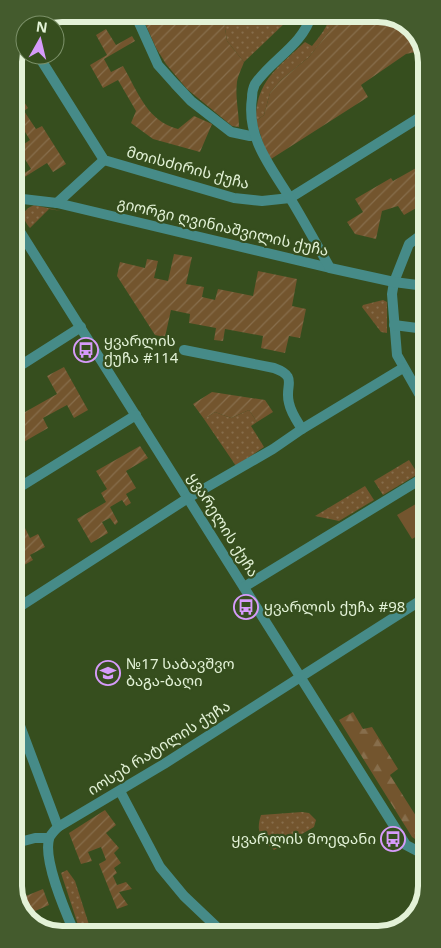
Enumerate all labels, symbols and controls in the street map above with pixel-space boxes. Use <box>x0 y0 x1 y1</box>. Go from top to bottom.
north arrow <box>15 15 65 65</box>
text: N <box>35 16 49 37</box>
street label: მთისძირის ქუჩა <box>125 141 252 193</box>
street label: გიორგი ღვინიაშვილის ქუჩა <box>116 192 331 260</box>
place label: ყვარლის ქუჩა #114 <box>104 330 179 367</box>
bus stop icon: ყვარლის ქუჩა #114 <box>73 337 99 363</box>
street label: ყვარელის ქუჩა <box>184 469 264 580</box>
bus stop icon: ყვარლის ქუჩა #98 <box>233 594 259 620</box>
place label: ყვარლის ქუჩა #98 <box>264 596 405 616</box>
place label: №17 საბავშვო ბაგა-ბაღი <box>126 653 235 690</box>
school or university icon: №17 საბავშვო ბაგა-ბაღი <box>95 660 121 686</box>
street label: იოსებ რატილის ქუჩა <box>83 695 234 799</box>
bus stop icon: ყვარლის მოედანი <box>380 826 406 852</box>
place label: ყვარლის მოედანი <box>232 828 376 848</box>

